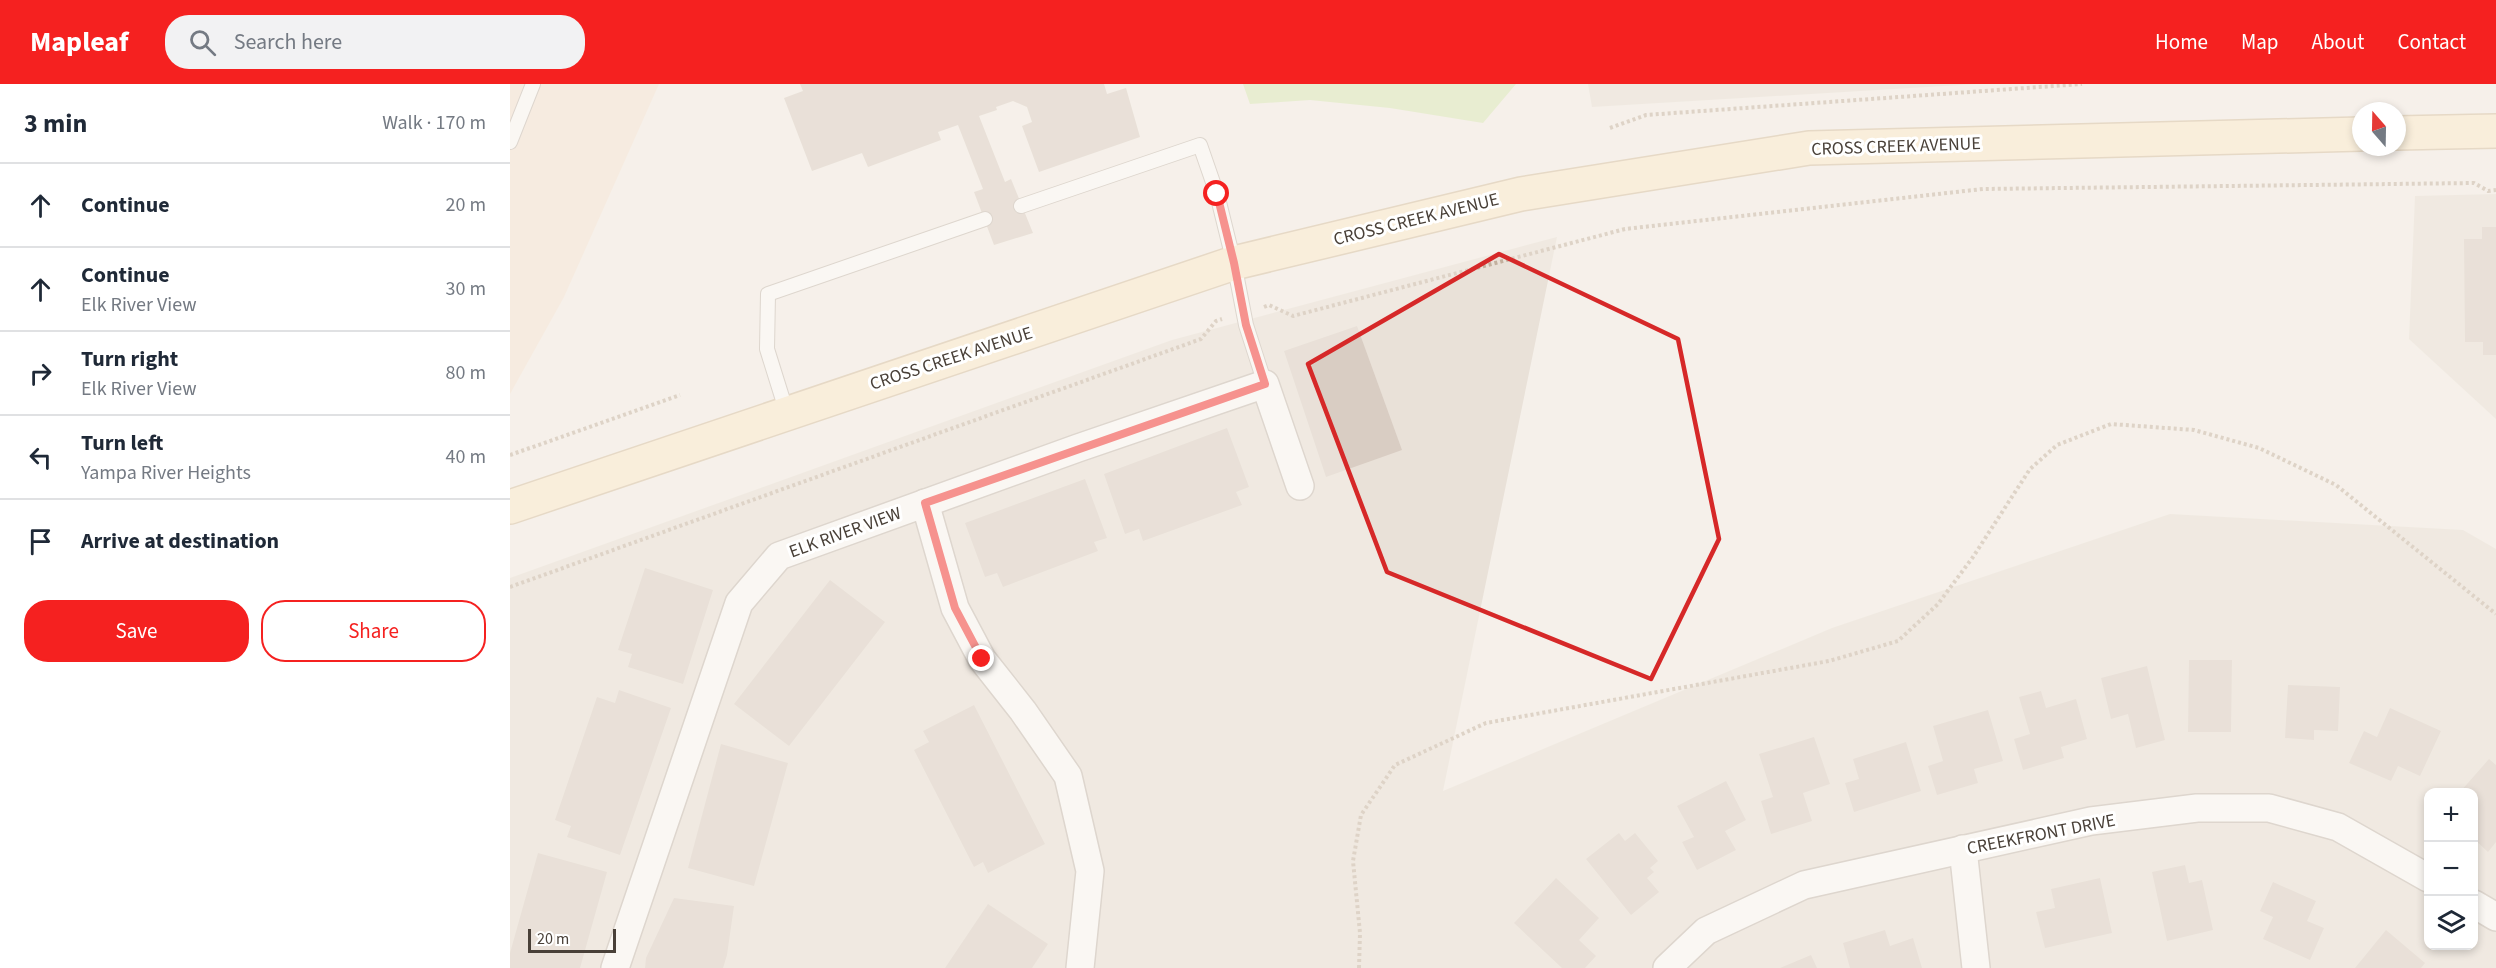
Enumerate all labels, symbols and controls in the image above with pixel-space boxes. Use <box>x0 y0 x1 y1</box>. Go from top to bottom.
search box <box>165 15 585 69</box>
text: Mapleaf <box>30 22 129 62</box>
icon: search <box>186 26 219 59</box>
text: Search here <box>234 26 342 58</box>
text: Home <box>2155 27 2208 57</box>
text: Map <box>2241 27 2279 57</box>
text: About <box>2312 27 2364 57</box>
text: Contact <box>2397 27 2466 57</box>
north arrow <box>2352 102 2406 156</box>
text: 3 min <box>24 105 87 142</box>
text: Walk · 170 m <box>382 109 486 137</box>
street label: CROSS CREEK AVENUE <box>1811 131 1981 162</box>
route start <box>1203 180 1229 206</box>
street label: CROSS CREEK AVENUE <box>1331 187 1501 252</box>
icon: ahead <box>24 189 57 222</box>
text: Continue <box>81 189 170 221</box>
text: 20 m <box>446 191 486 219</box>
text: Continue <box>81 259 170 291</box>
icon: ahead <box>24 273 57 306</box>
text: 30 m <box>446 275 486 303</box>
text: Elk River View <box>81 291 197 319</box>
street label: CROSS CREEK AVENUE <box>867 320 1036 397</box>
text: Turn right <box>81 343 178 375</box>
icon: right <box>24 357 57 390</box>
text: 80 m <box>446 359 486 387</box>
text: Elk River View <box>81 375 197 403</box>
text: Turn left <box>81 427 163 459</box>
icon: left <box>24 441 57 474</box>
text: 40 m <box>446 443 486 471</box>
text: Yampa River Heights <box>81 459 251 487</box>
street label: ELK RIVER VIEW <box>786 501 905 564</box>
icon: arrive <box>24 525 57 558</box>
text: Arrive at destination <box>81 525 279 557</box>
button: Save <box>24 600 249 662</box>
button: Share <box>261 600 486 662</box>
route end <box>968 645 994 671</box>
map controls <box>2424 788 2478 950</box>
button: + <box>2424 788 2478 842</box>
street label: CREEKFRONT DRIVE <box>1965 808 2117 861</box>
button: − <box>2424 842 2478 896</box>
button: layers <box>2424 896 2478 950</box>
scale bar <box>528 926 616 954</box>
text: 20 m <box>537 928 569 950</box>

